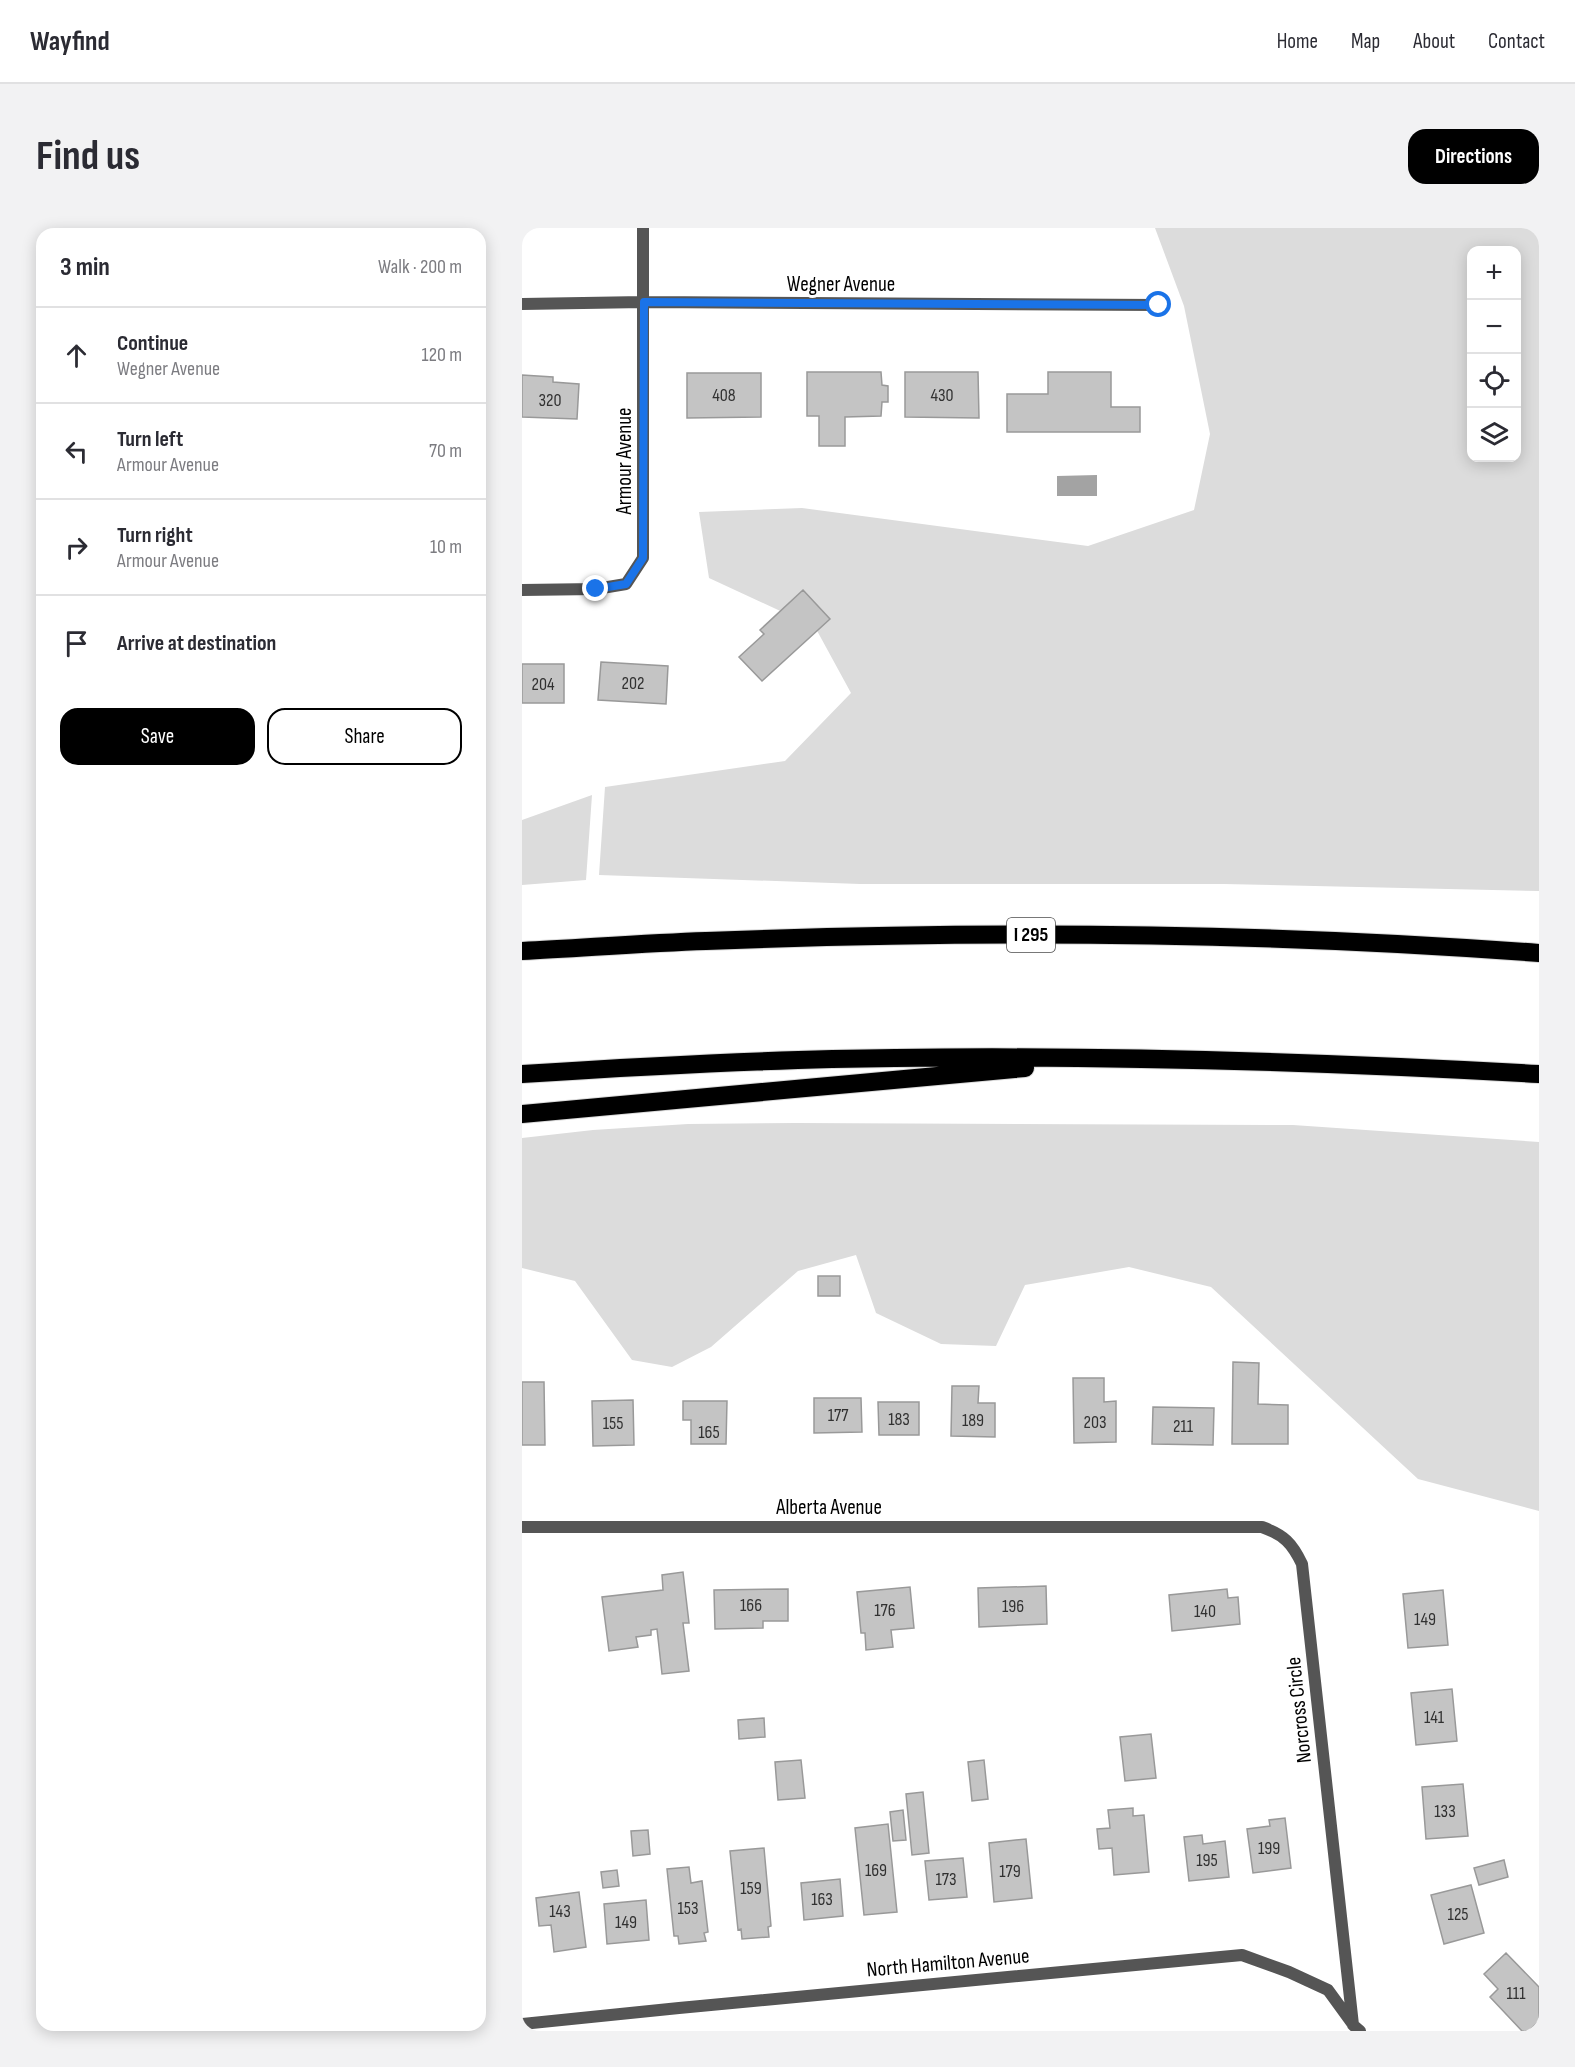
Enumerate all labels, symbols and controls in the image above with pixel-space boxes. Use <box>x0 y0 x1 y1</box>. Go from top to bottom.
text: Wayfind <box>30 25 110 58</box>
text: Home <box>1277 29 1318 54</box>
text: Map <box>1351 29 1380 54</box>
text: About <box>1413 29 1455 54</box>
text: Contact <box>1488 29 1545 54</box>
button: Directions <box>1408 129 1539 184</box>
text: Find us <box>36 131 140 182</box>
map controls <box>1467 246 1521 462</box>
button: + <box>1467 246 1521 300</box>
text: 3 min <box>60 252 110 283</box>
text: Walk · 200 m <box>378 255 462 279</box>
street label: Wegner Avenue <box>787 272 895 297</box>
route start <box>1145 291 1171 317</box>
button: − <box>1467 300 1521 354</box>
text: Continue <box>117 330 188 357</box>
icon: ahead <box>60 339 93 372</box>
text: 120 m <box>422 343 462 367</box>
button: locate <box>1467 354 1521 408</box>
text: Wegner Avenue <box>117 357 220 381</box>
house number: 408 <box>712 385 736 406</box>
house number: 430 <box>930 385 954 406</box>
house number: 320 <box>538 390 562 411</box>
street label: Armour Avenue <box>612 407 637 516</box>
button: layers <box>1467 408 1521 462</box>
text: Turn left <box>117 426 183 453</box>
icon: left <box>60 435 93 468</box>
text: 70 m <box>429 439 462 463</box>
text: Armour Avenue <box>117 453 219 477</box>
text: Turn right <box>117 522 193 549</box>
icon: right <box>60 531 93 564</box>
text: 10 m <box>430 535 462 559</box>
text: Armour Avenue <box>117 549 219 573</box>
route end <box>582 575 608 601</box>
icon: arrive <box>60 627 93 660</box>
text: Arrive at destination <box>117 630 276 657</box>
house number: 202 <box>622 673 644 694</box>
house number: 204 <box>532 674 555 695</box>
button: Save <box>60 708 255 765</box>
button: Share <box>267 708 462 765</box>
road number: I 295 <box>1007 918 1055 952</box>
house number: 177 <box>828 1405 849 1426</box>
house number: 183 <box>888 1409 910 1430</box>
house number: 189 <box>962 1410 984 1431</box>
house number: 203 <box>1084 1412 1107 1433</box>
house number: 155 <box>603 1413 623 1434</box>
house number: 211 <box>1173 1416 1194 1437</box>
house number: 165 <box>698 1422 720 1443</box>
street label: Alberta Avenue <box>775 1495 882 1520</box>
house number: 166 <box>740 1595 762 1616</box>
house number: 196 <box>1002 1596 1024 1617</box>
house number: 176 <box>874 1600 896 1621</box>
house number: 140 <box>1194 1601 1216 1622</box>
house number: 149 <box>1414 1609 1436 1630</box>
street label: Norcross Circle <box>1281 1656 1317 1764</box>
house number: 141 <box>1424 1707 1445 1728</box>
house number: 133 <box>1434 1801 1456 1822</box>
house number: 199 <box>1258 1838 1280 1859</box>
house number: 195 <box>1196 1850 1218 1871</box>
house number: 169 <box>865 1860 887 1881</box>
house number: 179 <box>999 1861 1021 1882</box>
house number: 173 <box>935 1869 957 1890</box>
house number: 159 <box>740 1878 762 1899</box>
house number: 163 <box>811 1889 833 1910</box>
house number: 153 <box>677 1898 699 1919</box>
house number: 143 <box>549 1901 571 1922</box>
house number: 125 <box>1447 1904 1469 1925</box>
house number: 149 <box>615 1912 637 1933</box>
street label: North Hamilton Avenue <box>866 1943 1030 1983</box>
house number: 111 <box>1507 1983 1526 2004</box>

